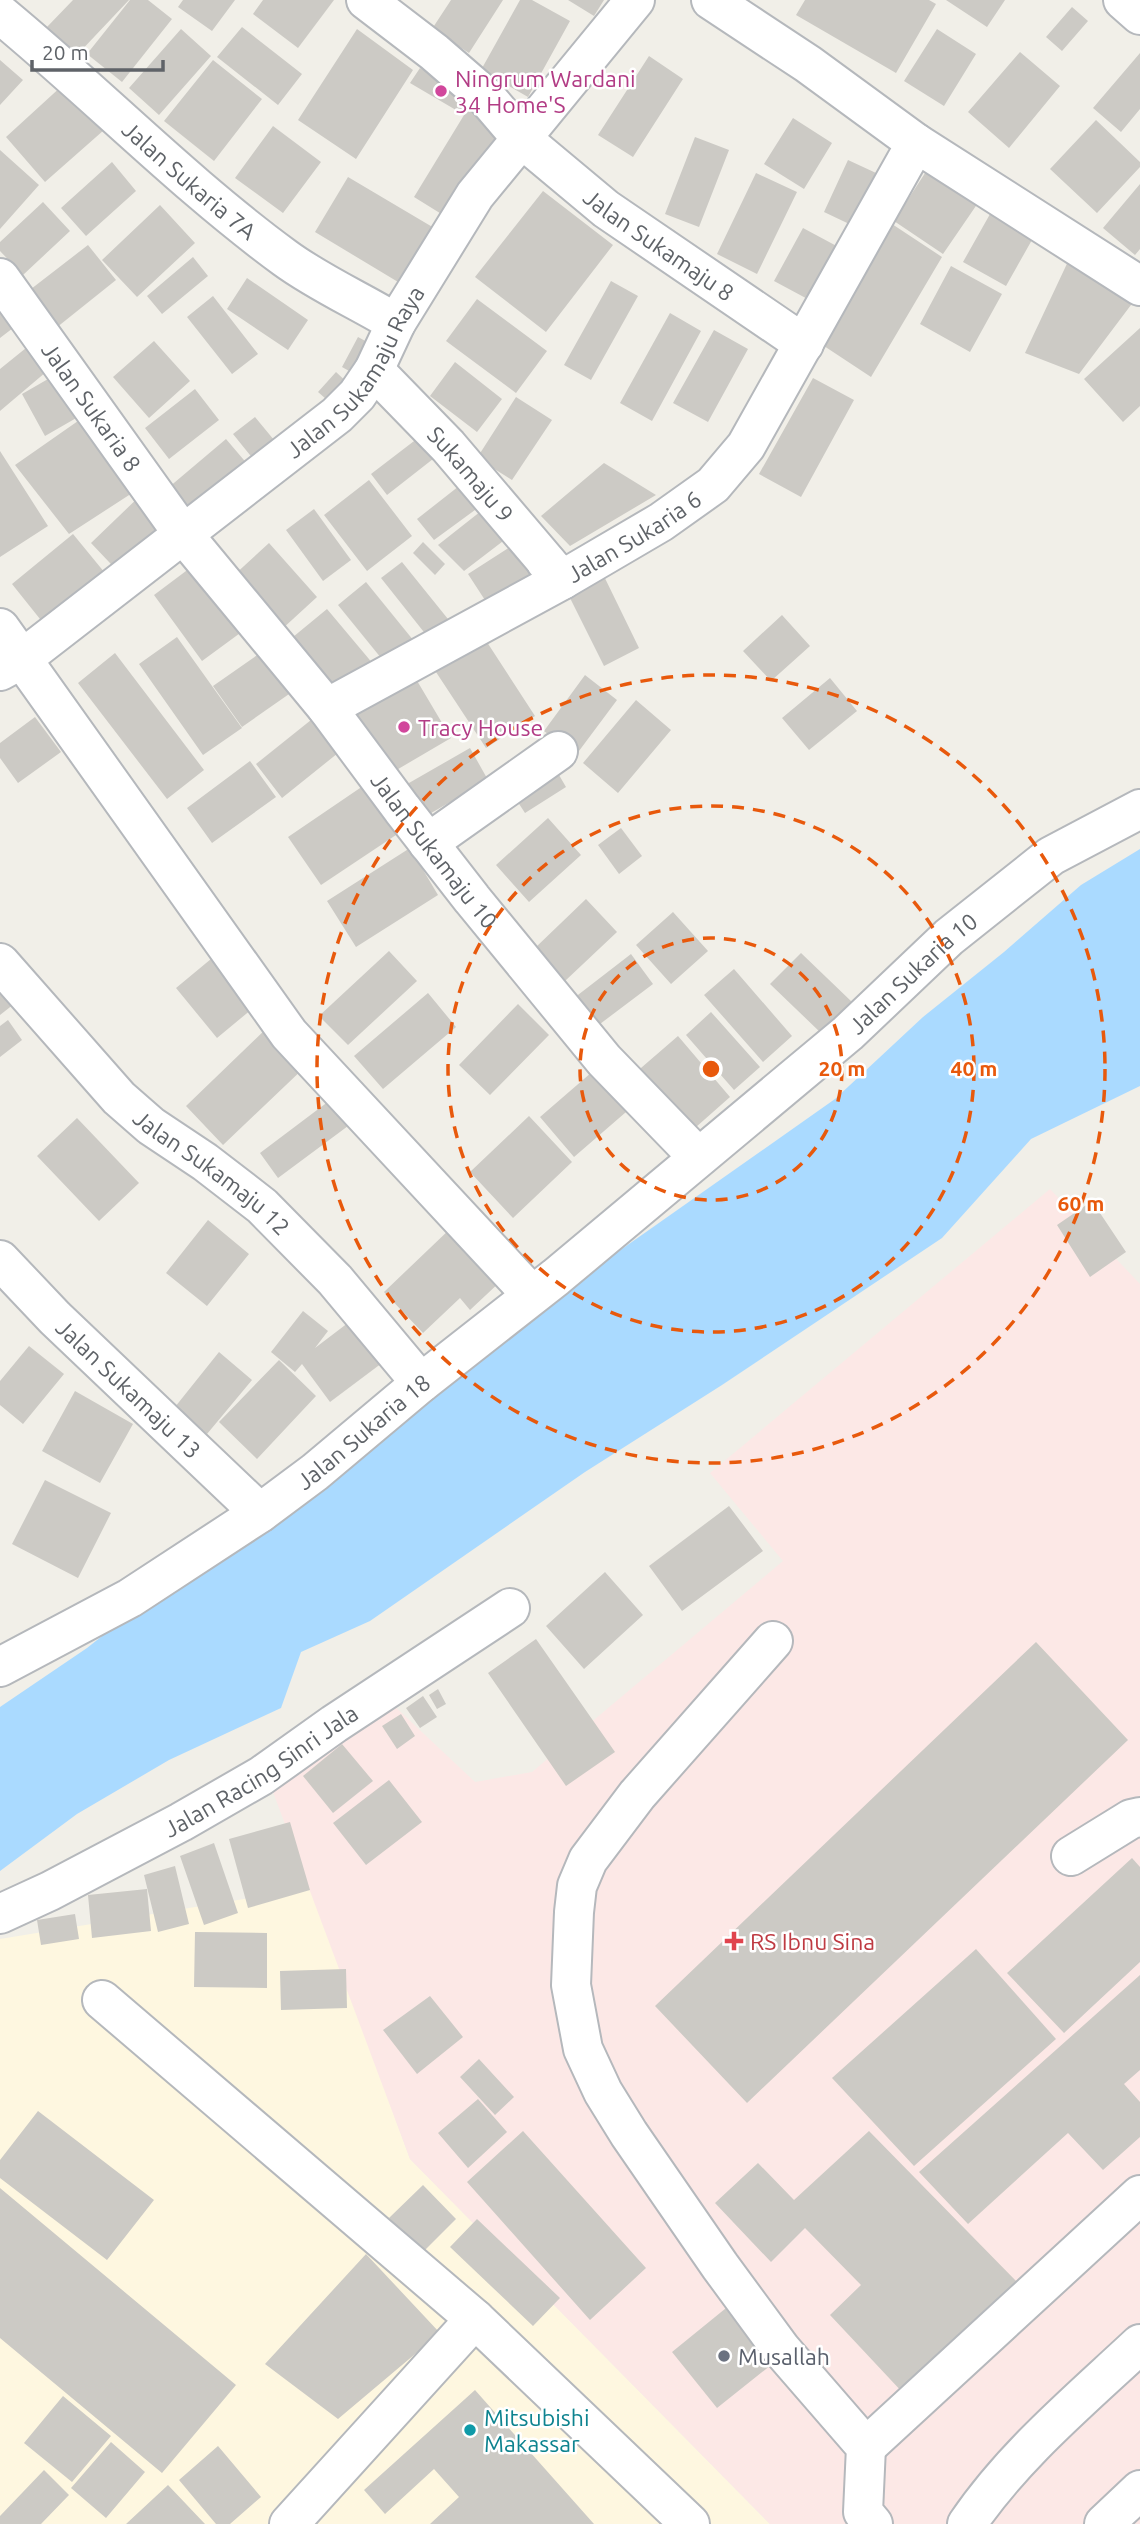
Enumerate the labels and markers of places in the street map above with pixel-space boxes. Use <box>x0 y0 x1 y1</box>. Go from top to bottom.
place label: Ningrum Wardani 34 Home'S <box>455 66 636 117</box>
marker: Ningrum Wardani 34 Home'S <box>433 83 449 99</box>
place label: Tracy House <box>418 715 543 740</box>
marker: Tracy House <box>396 719 412 735</box>
centre of rings <box>699 1057 723 1081</box>
place label: RS Ibnu Sina <box>750 1929 875 1954</box>
marker: RS Ibnu Sina <box>724 1931 744 1951</box>
place label: Musallah <box>738 2344 830 2369</box>
marker: Musallah <box>716 2348 732 2364</box>
place label: Mitsubishi Makassar <box>484 2405 589 2456</box>
marker: Mitsubishi Makassar <box>462 2422 478 2438</box>

